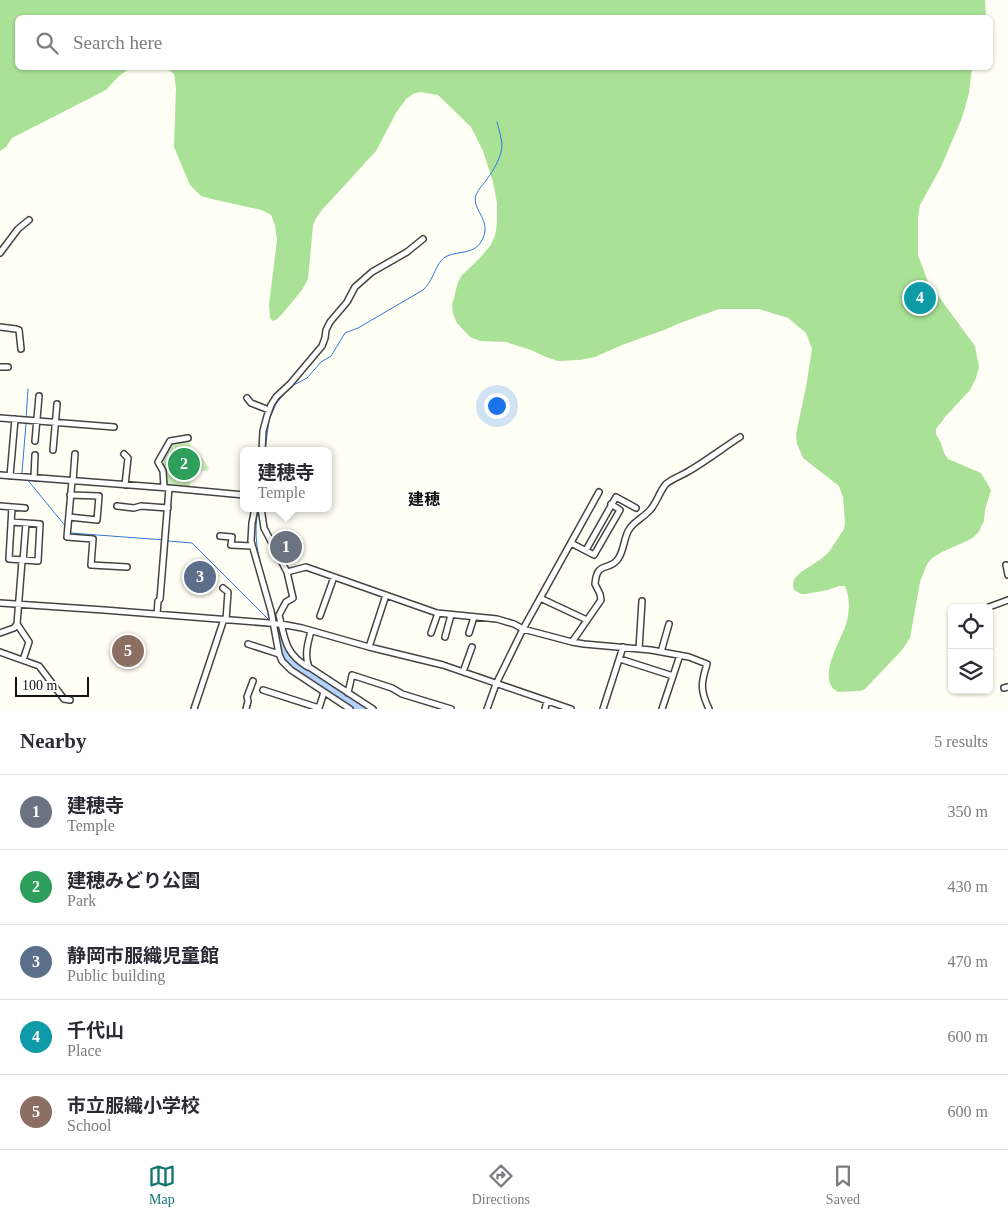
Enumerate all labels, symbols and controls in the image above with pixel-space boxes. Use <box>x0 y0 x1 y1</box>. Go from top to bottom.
search box <box>15 15 993 70</box>
icon: search <box>33 29 61 57</box>
text: Search here <box>73 32 162 53</box>
pin: 4 <box>904 279 936 317</box>
your location <box>484 393 510 419</box>
pin: 2 <box>168 445 200 483</box>
popup <box>240 447 332 512</box>
text: 建穂寺 <box>257 462 315 483</box>
text: Temple <box>257 484 305 501</box>
district label: 建穂 <box>408 491 440 508</box>
pin: 1 <box>270 528 302 566</box>
pin: 3 <box>184 558 216 596</box>
map controls <box>948 604 993 694</box>
button: locate <box>948 604 993 649</box>
pin: 5 <box>112 632 144 670</box>
button: layers <box>948 649 993 694</box>
scale bar <box>15 674 89 697</box>
text: 100 m <box>22 678 57 693</box>
text: Nearby <box>20 729 87 753</box>
text: 5 results <box>934 733 988 750</box>
text: 建穂寺 <box>67 795 124 816</box>
text: 1 <box>32 803 40 820</box>
text: 350 m <box>948 803 988 820</box>
text: Temple <box>67 817 115 834</box>
text: 建穂みどり公園 <box>67 870 200 891</box>
text: 2 <box>32 878 40 895</box>
text: 430 m <box>948 878 988 895</box>
text: Park <box>67 892 96 909</box>
text: 静岡市服織児童館 <box>67 945 219 966</box>
text: 3 <box>32 953 40 970</box>
text: 470 m <box>948 953 988 970</box>
text: Public building <box>67 967 165 984</box>
text: 千代山 <box>67 1020 124 1041</box>
text: 4 <box>32 1028 40 1045</box>
text: 600 m <box>948 1028 988 1045</box>
text: Place <box>67 1042 102 1059</box>
text: 市立服織小学校 <box>67 1095 200 1116</box>
text: 5 <box>32 1103 40 1120</box>
text: 600 m <box>948 1103 988 1120</box>
text: School <box>67 1117 111 1134</box>
tab: Map <box>148 1162 176 1208</box>
tab: Directions <box>472 1162 530 1208</box>
tab: Saved <box>826 1162 860 1208</box>

